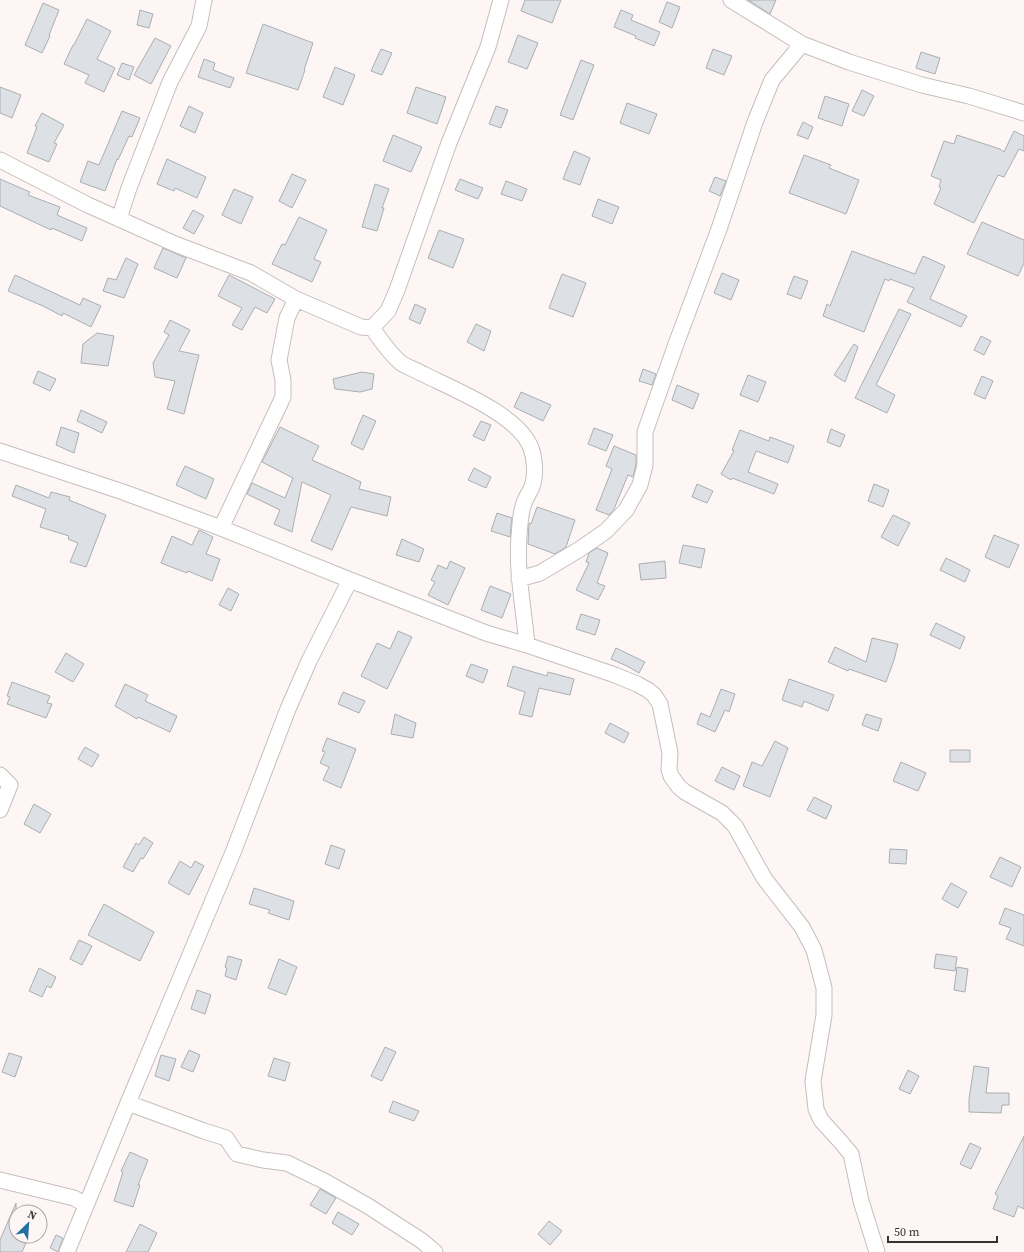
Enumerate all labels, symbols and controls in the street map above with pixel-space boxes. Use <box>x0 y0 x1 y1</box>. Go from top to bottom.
north arrow <box>8 1204 48 1244</box>
text: N <box>25 1207 39 1224</box>
scale bar <box>888 1218 997 1244</box>
text: 50 m <box>894 1224 920 1240</box>

